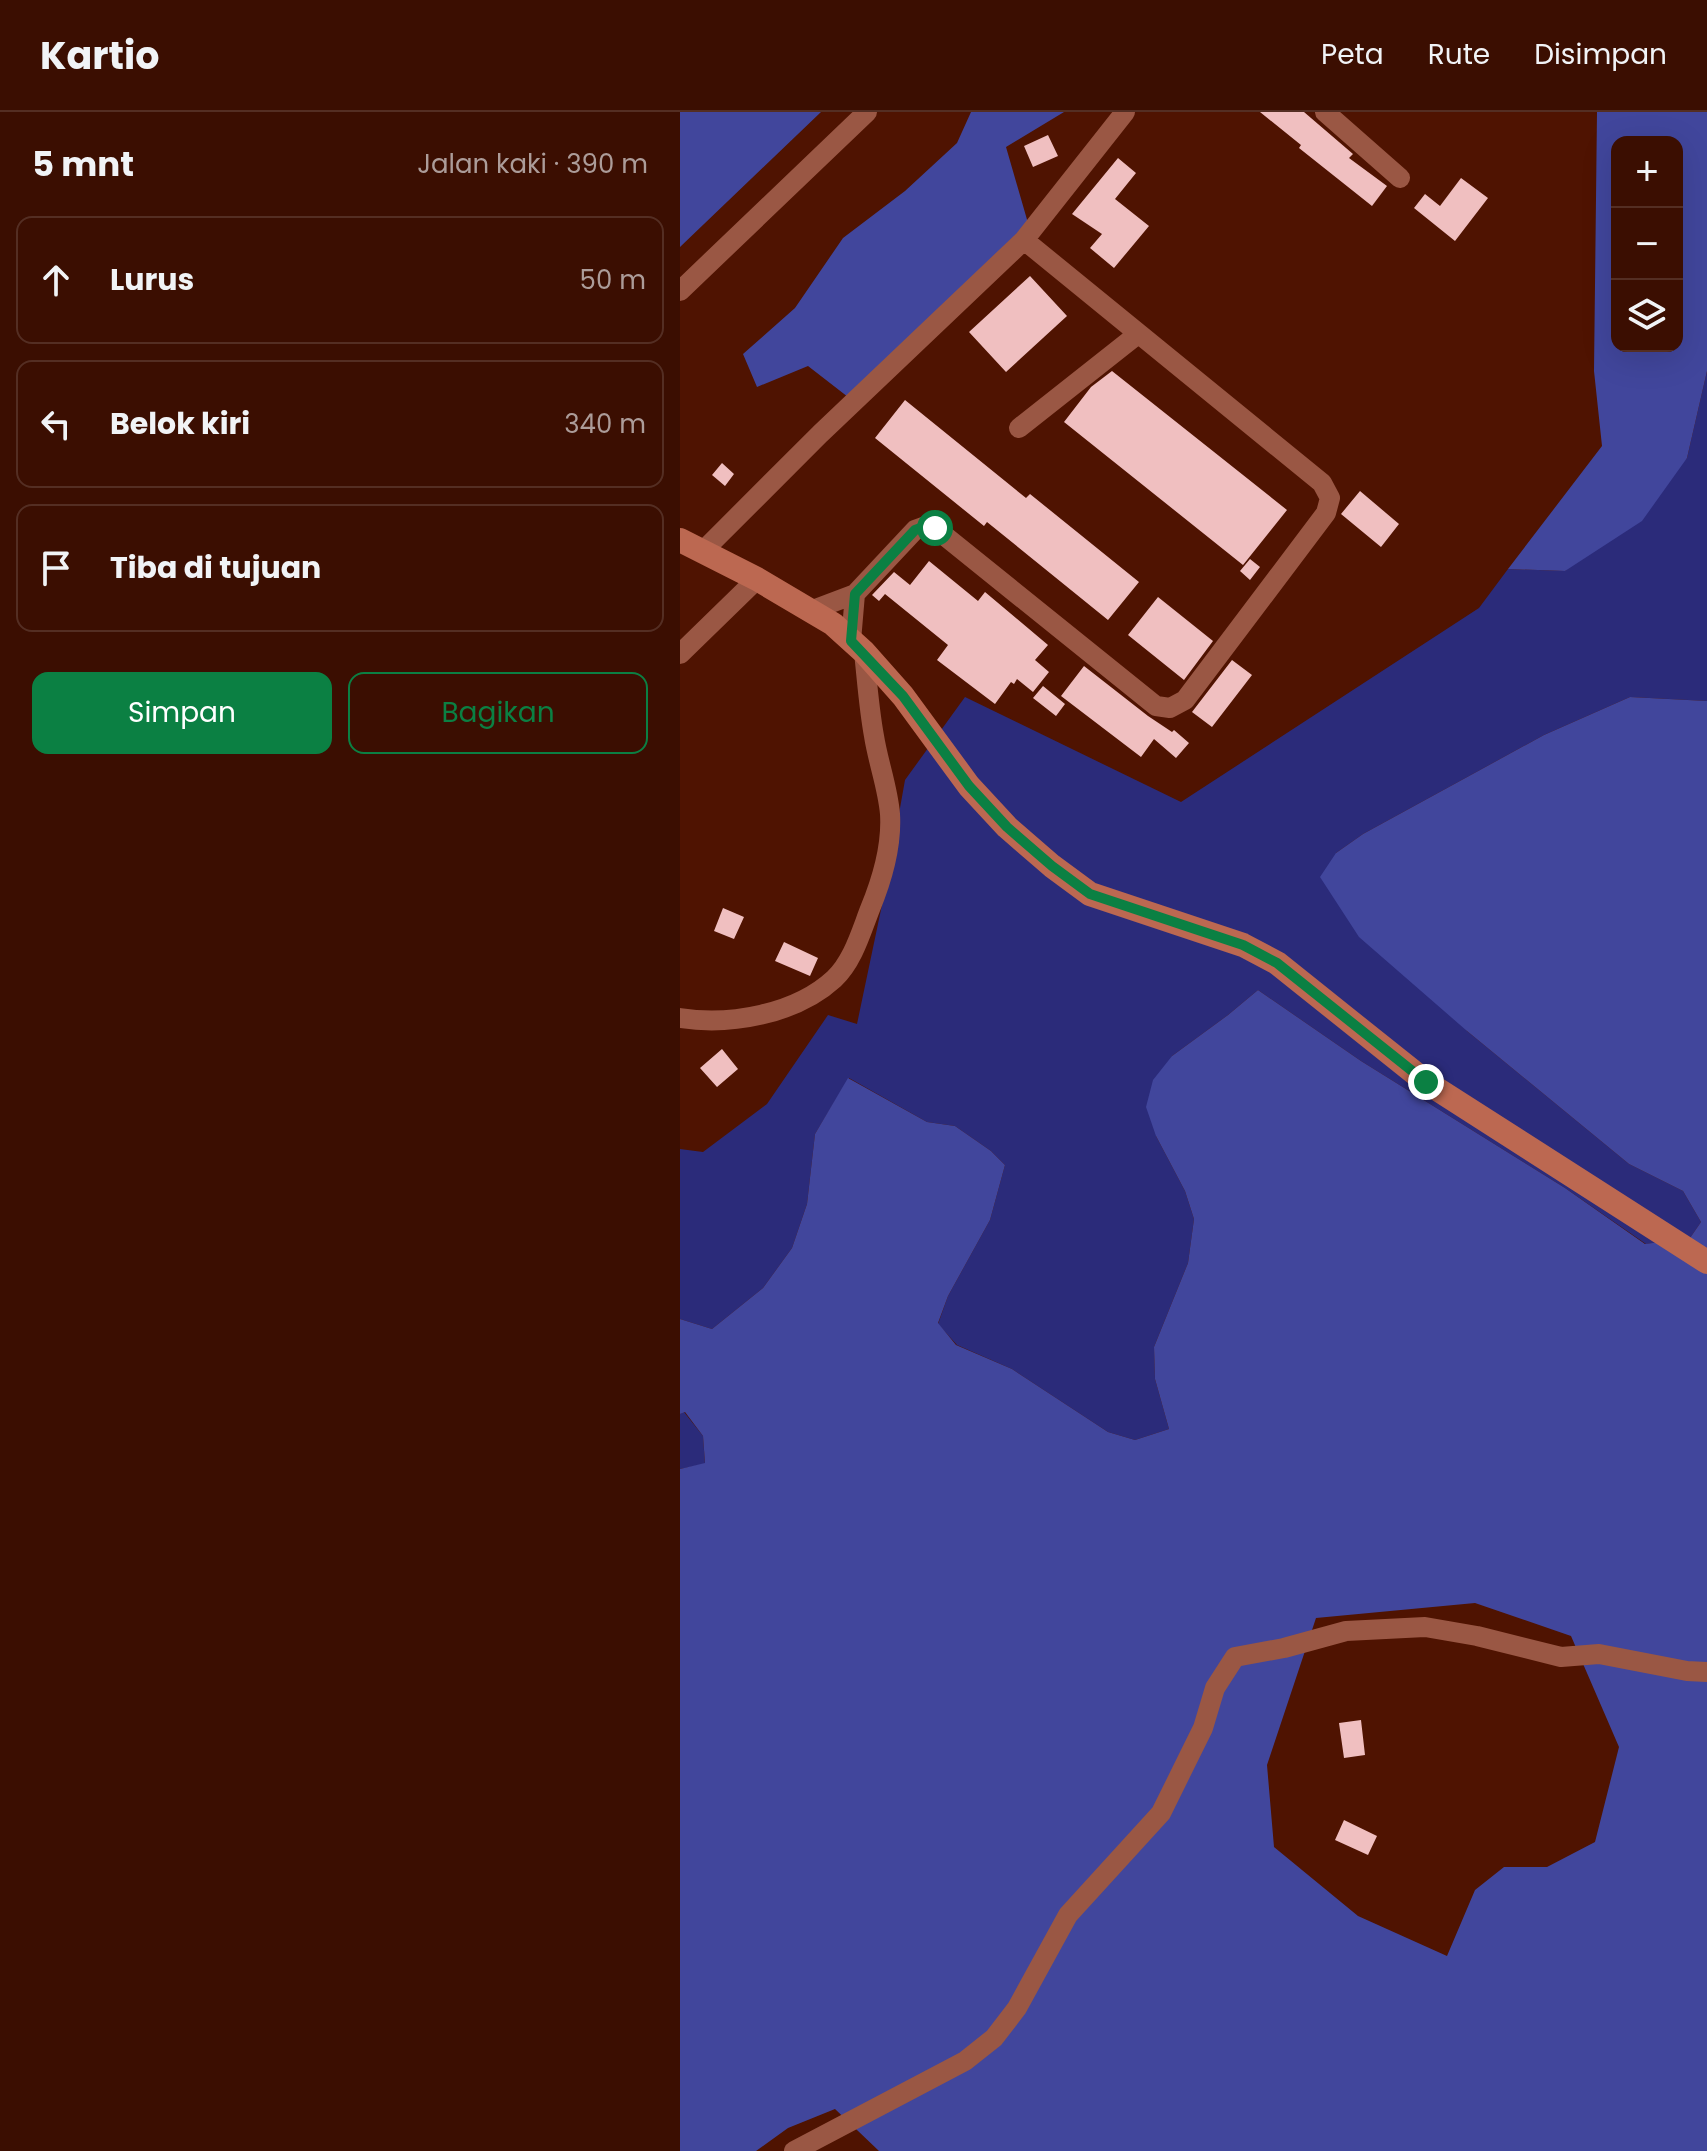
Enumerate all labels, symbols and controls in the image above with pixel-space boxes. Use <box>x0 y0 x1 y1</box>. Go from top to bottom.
text: Kartio <box>40 29 159 82</box>
text: Peta <box>1321 35 1384 74</box>
text: Rute <box>1428 35 1490 74</box>
text: Disimpan <box>1534 35 1667 74</box>
map controls <box>1611 136 1683 352</box>
button: + <box>1611 136 1683 208</box>
text: 5 mnt <box>32 140 134 188</box>
text: Jalan kaki · 390 m <box>417 146 648 182</box>
button: − <box>1611 208 1683 280</box>
icon: ahead <box>34 258 78 302</box>
text: Lurus <box>110 258 194 301</box>
text: 50 m <box>580 262 646 298</box>
button: layers <box>1611 280 1683 352</box>
icon: left <box>34 402 78 446</box>
text: Belok kiri <box>110 402 250 445</box>
text: 340 m <box>564 406 646 442</box>
route start <box>917 510 953 546</box>
icon: arrive <box>34 546 78 590</box>
text: Tiba di tujuan <box>110 546 321 589</box>
button: Simpan <box>32 672 332 754</box>
button: Bagikan <box>348 672 648 754</box>
route end <box>1408 1064 1444 1100</box>

